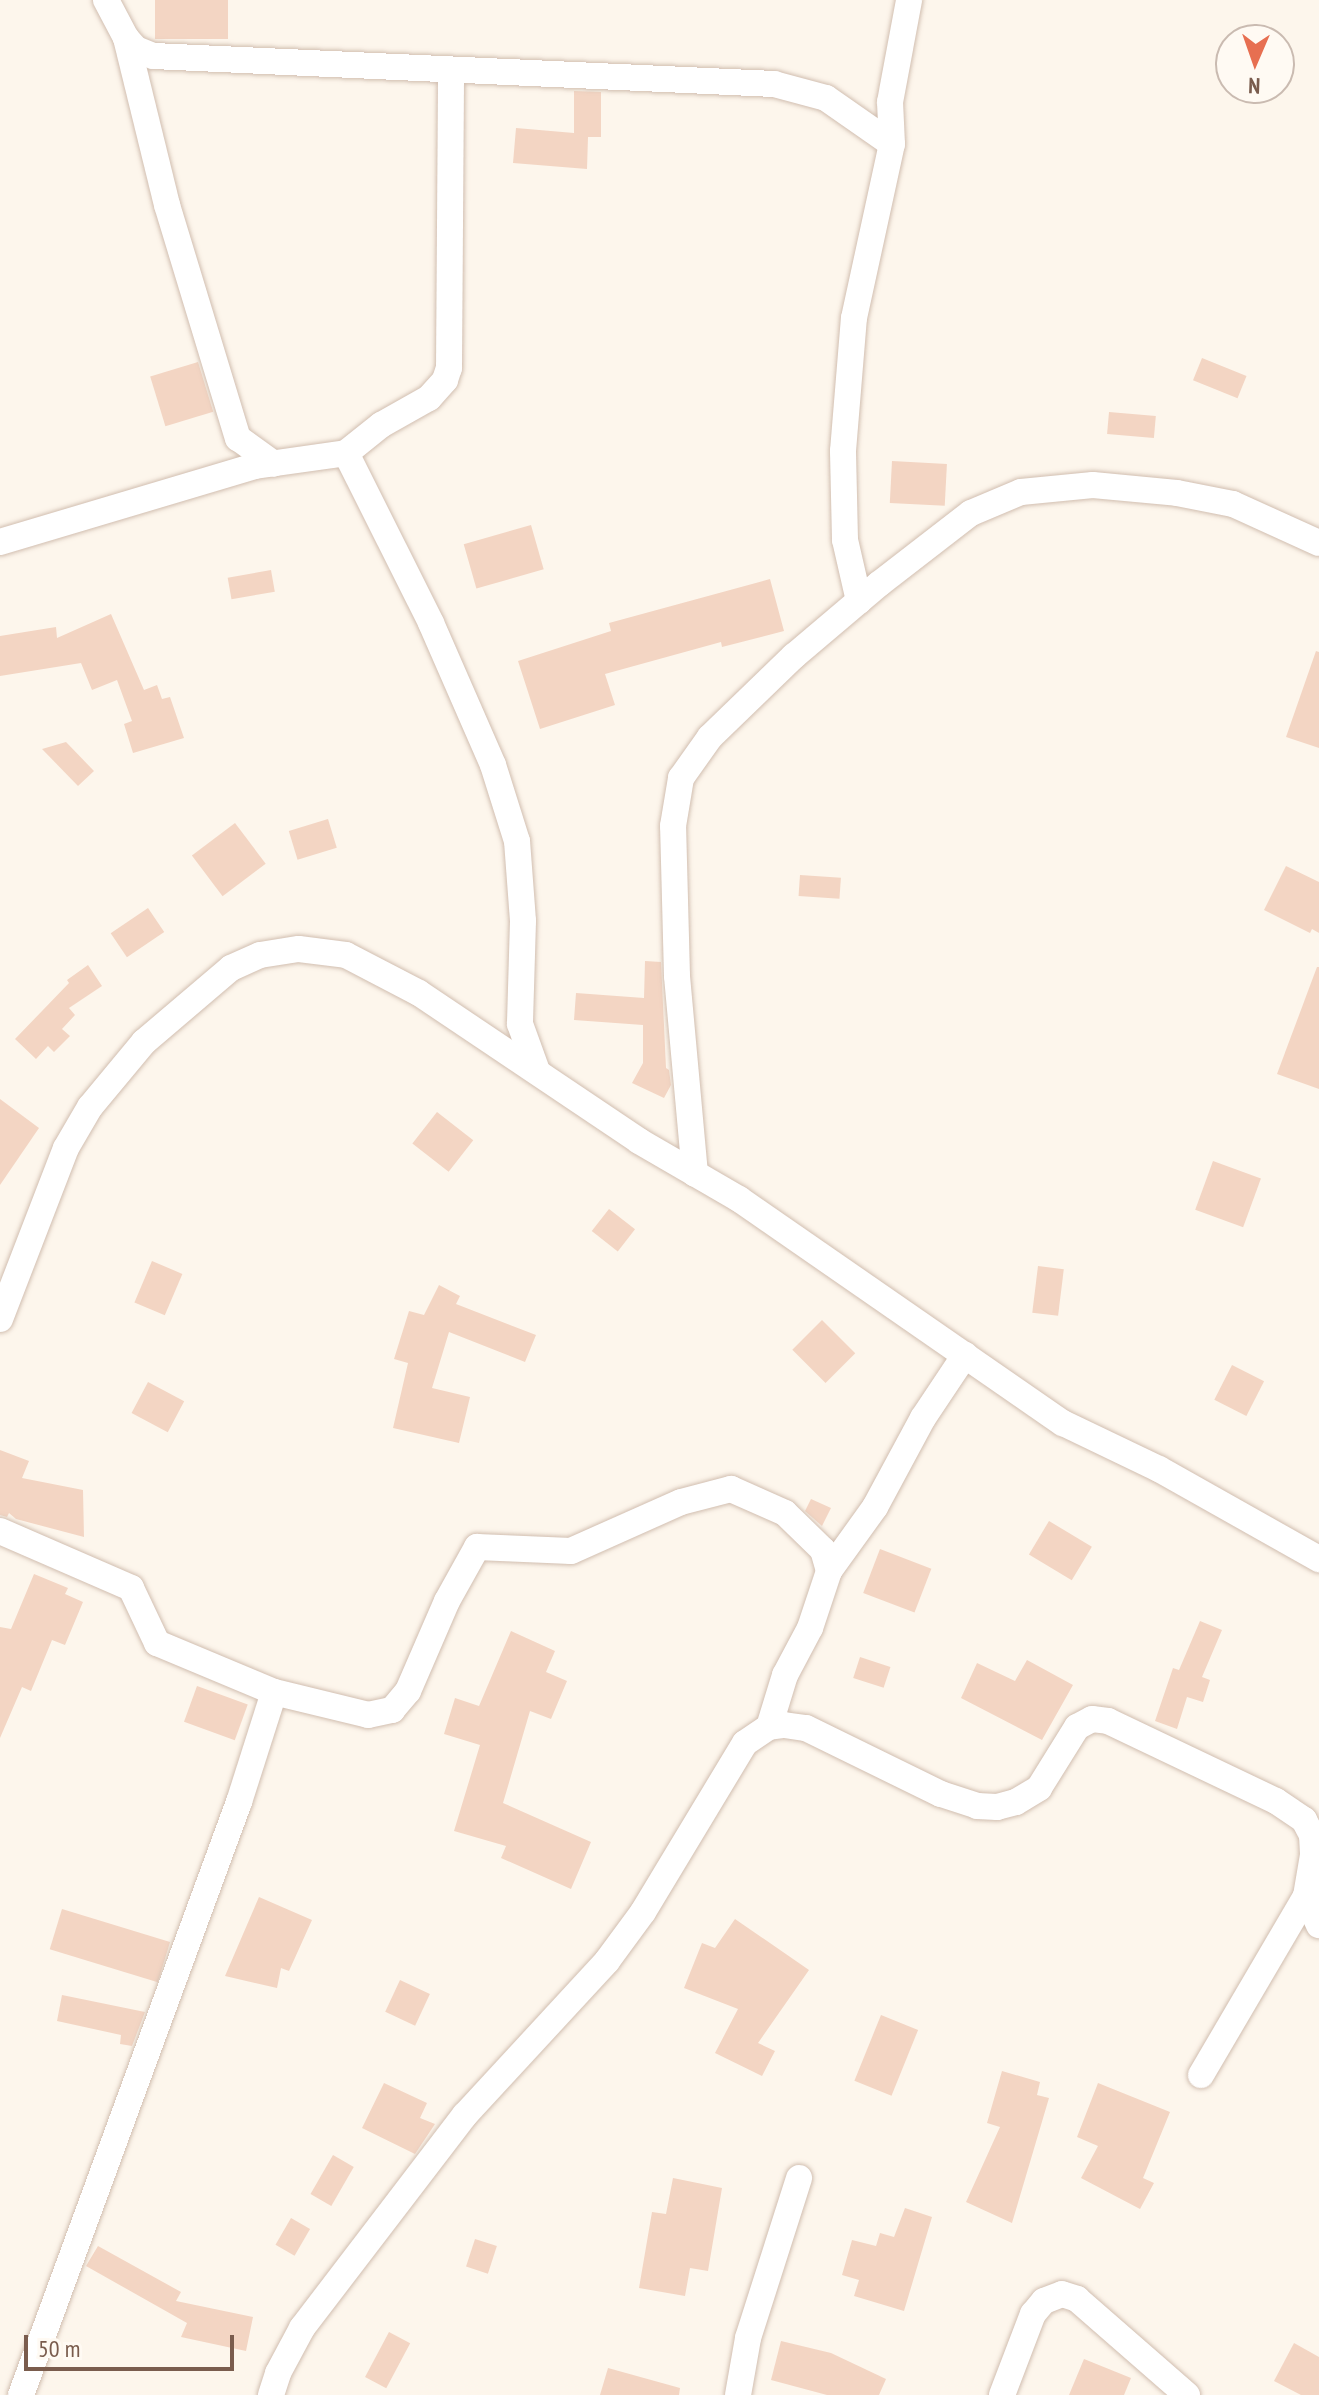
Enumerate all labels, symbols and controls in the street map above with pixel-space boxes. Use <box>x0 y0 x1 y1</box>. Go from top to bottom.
north arrow <box>1215 24 1295 104</box>
text: N <box>1248 72 1261 100</box>
scale bar <box>28 2319 238 2369</box>
text: 50 m <box>38 2333 80 2364</box>

